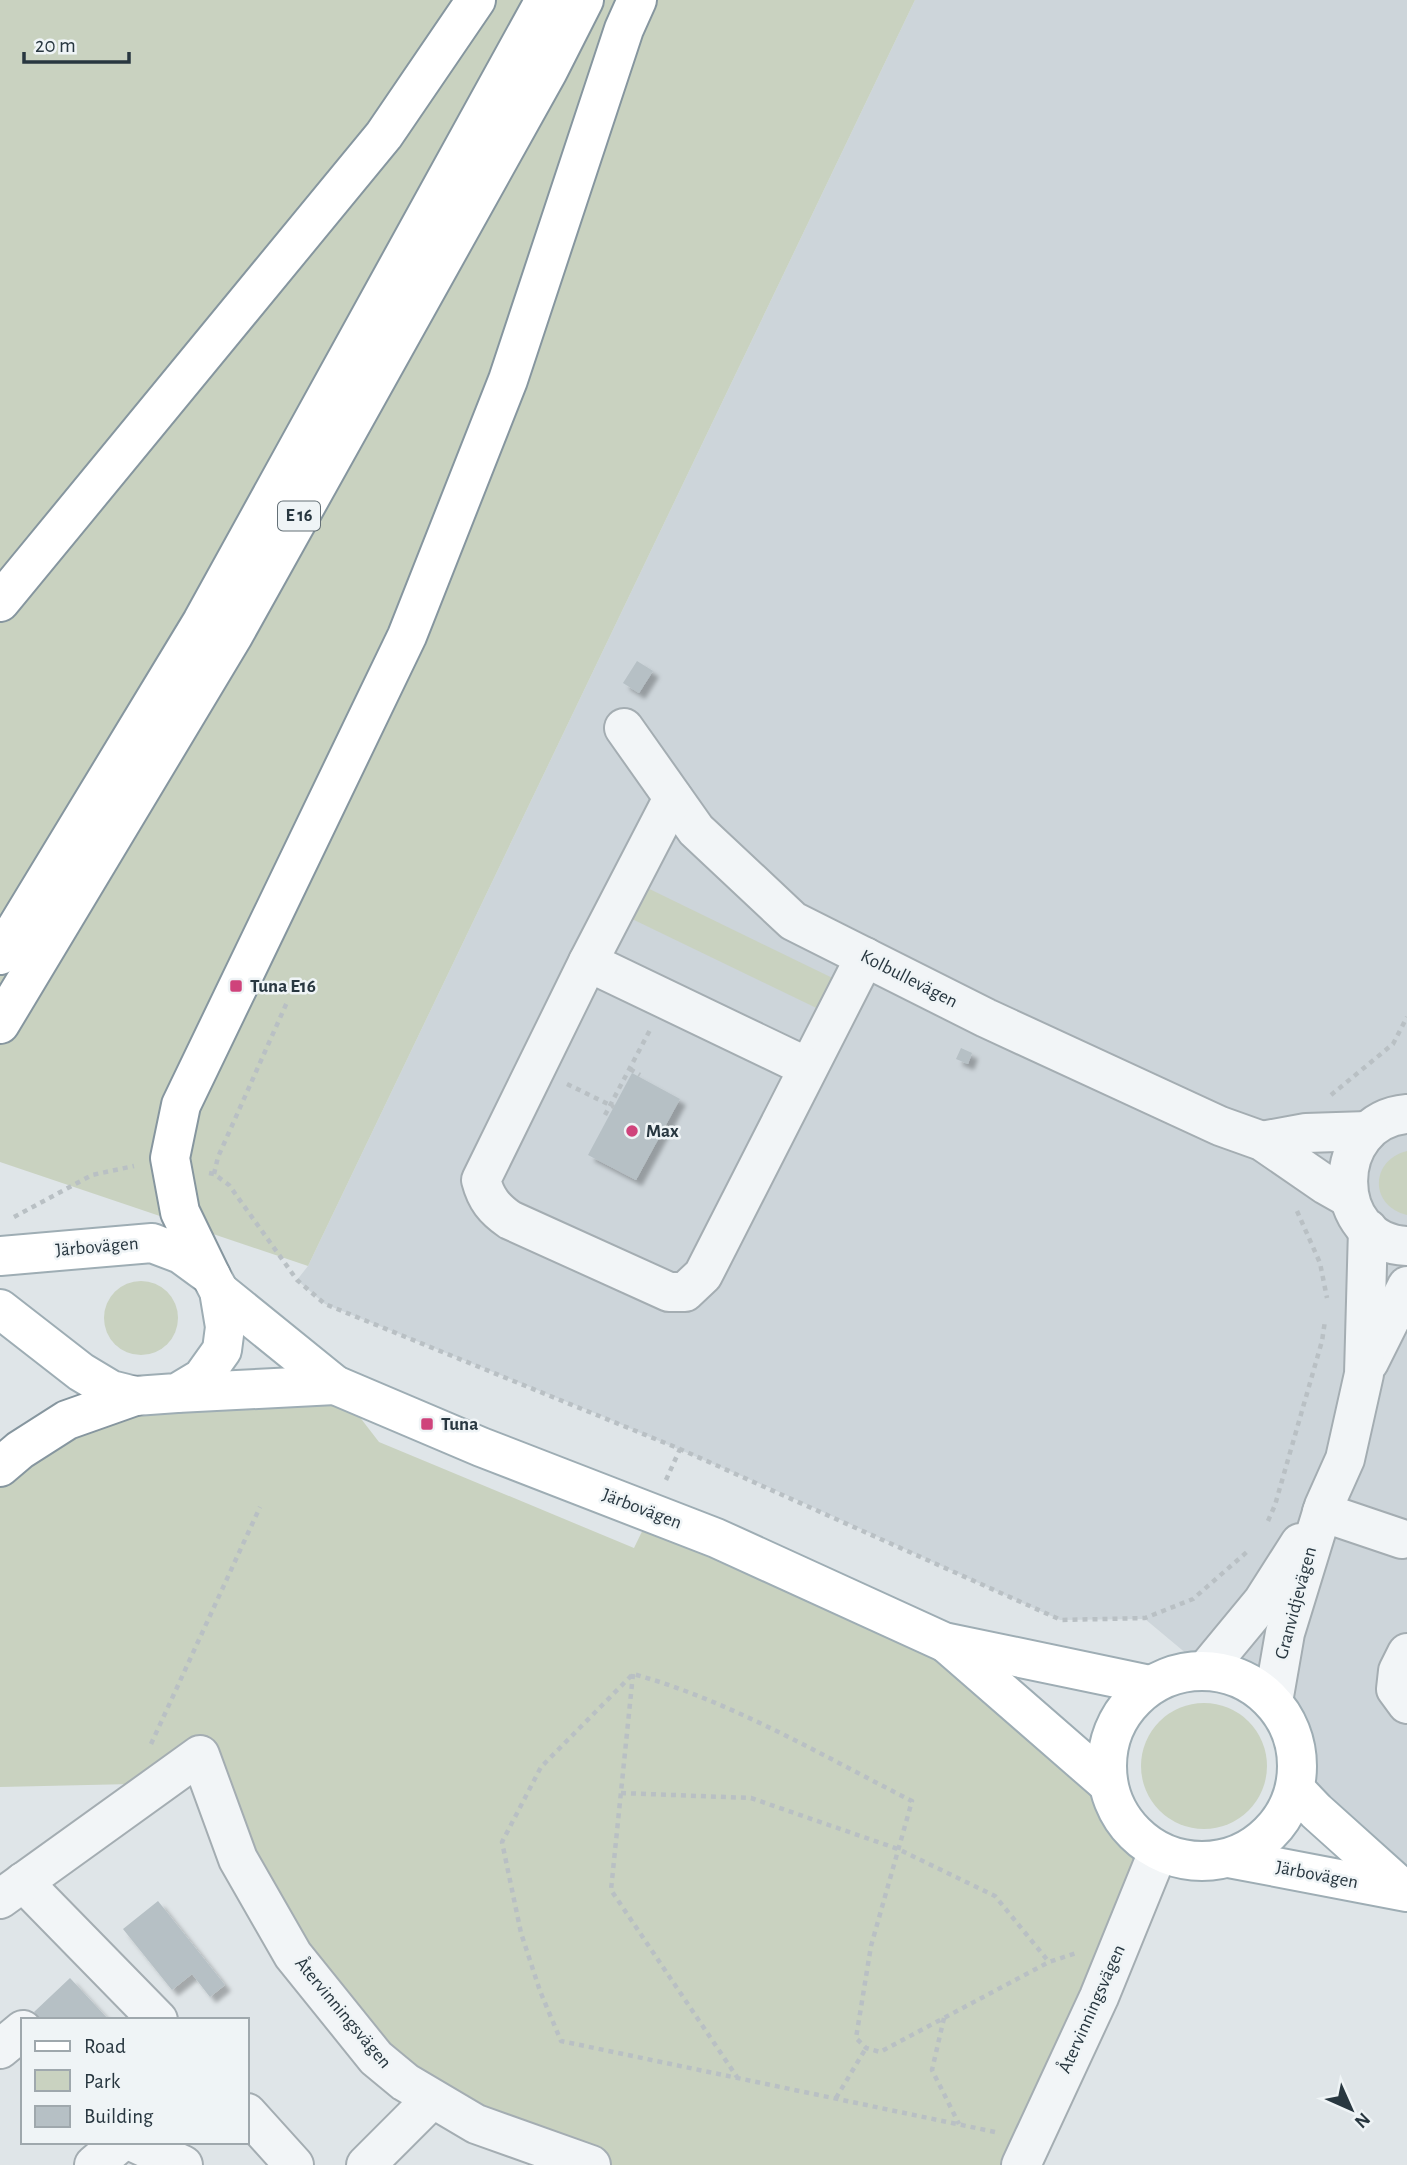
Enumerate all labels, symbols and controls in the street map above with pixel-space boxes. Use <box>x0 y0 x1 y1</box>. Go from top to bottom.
scale bar <box>24 21 130 65</box>
text: 20 m <box>35 35 76 56</box>
road number: E 16 <box>278 502 320 530</box>
street label: Kolbullevägen <box>857 946 961 1012</box>
place label: Tuna E16 <box>250 977 316 996</box>
marker: Tuna E16 <box>228 978 244 994</box>
place label: Max <box>646 1122 679 1141</box>
marker: Max <box>624 1123 640 1139</box>
street label: Järbovägen <box>55 1234 139 1260</box>
place label: Tuna <box>441 1415 478 1434</box>
marker: Tuna <box>419 1416 435 1432</box>
street label: Järbovägen <box>600 1485 684 1533</box>
street label: Granvidjevägen <box>1272 1545 1320 1661</box>
street label: Järbovägen <box>1274 1858 1360 1892</box>
street label: Återvinningsvägen <box>1053 1941 1129 2076</box>
street label: Återvinningsvägen <box>291 1953 396 2072</box>
legend <box>21 2018 248 2144</box>
text: Road <box>84 2036 126 2057</box>
text: Park <box>84 2071 121 2092</box>
north arrow <box>1316 2074 1386 2144</box>
text: Building <box>84 2106 154 2127</box>
text: N <box>1351 2109 1373 2131</box>

